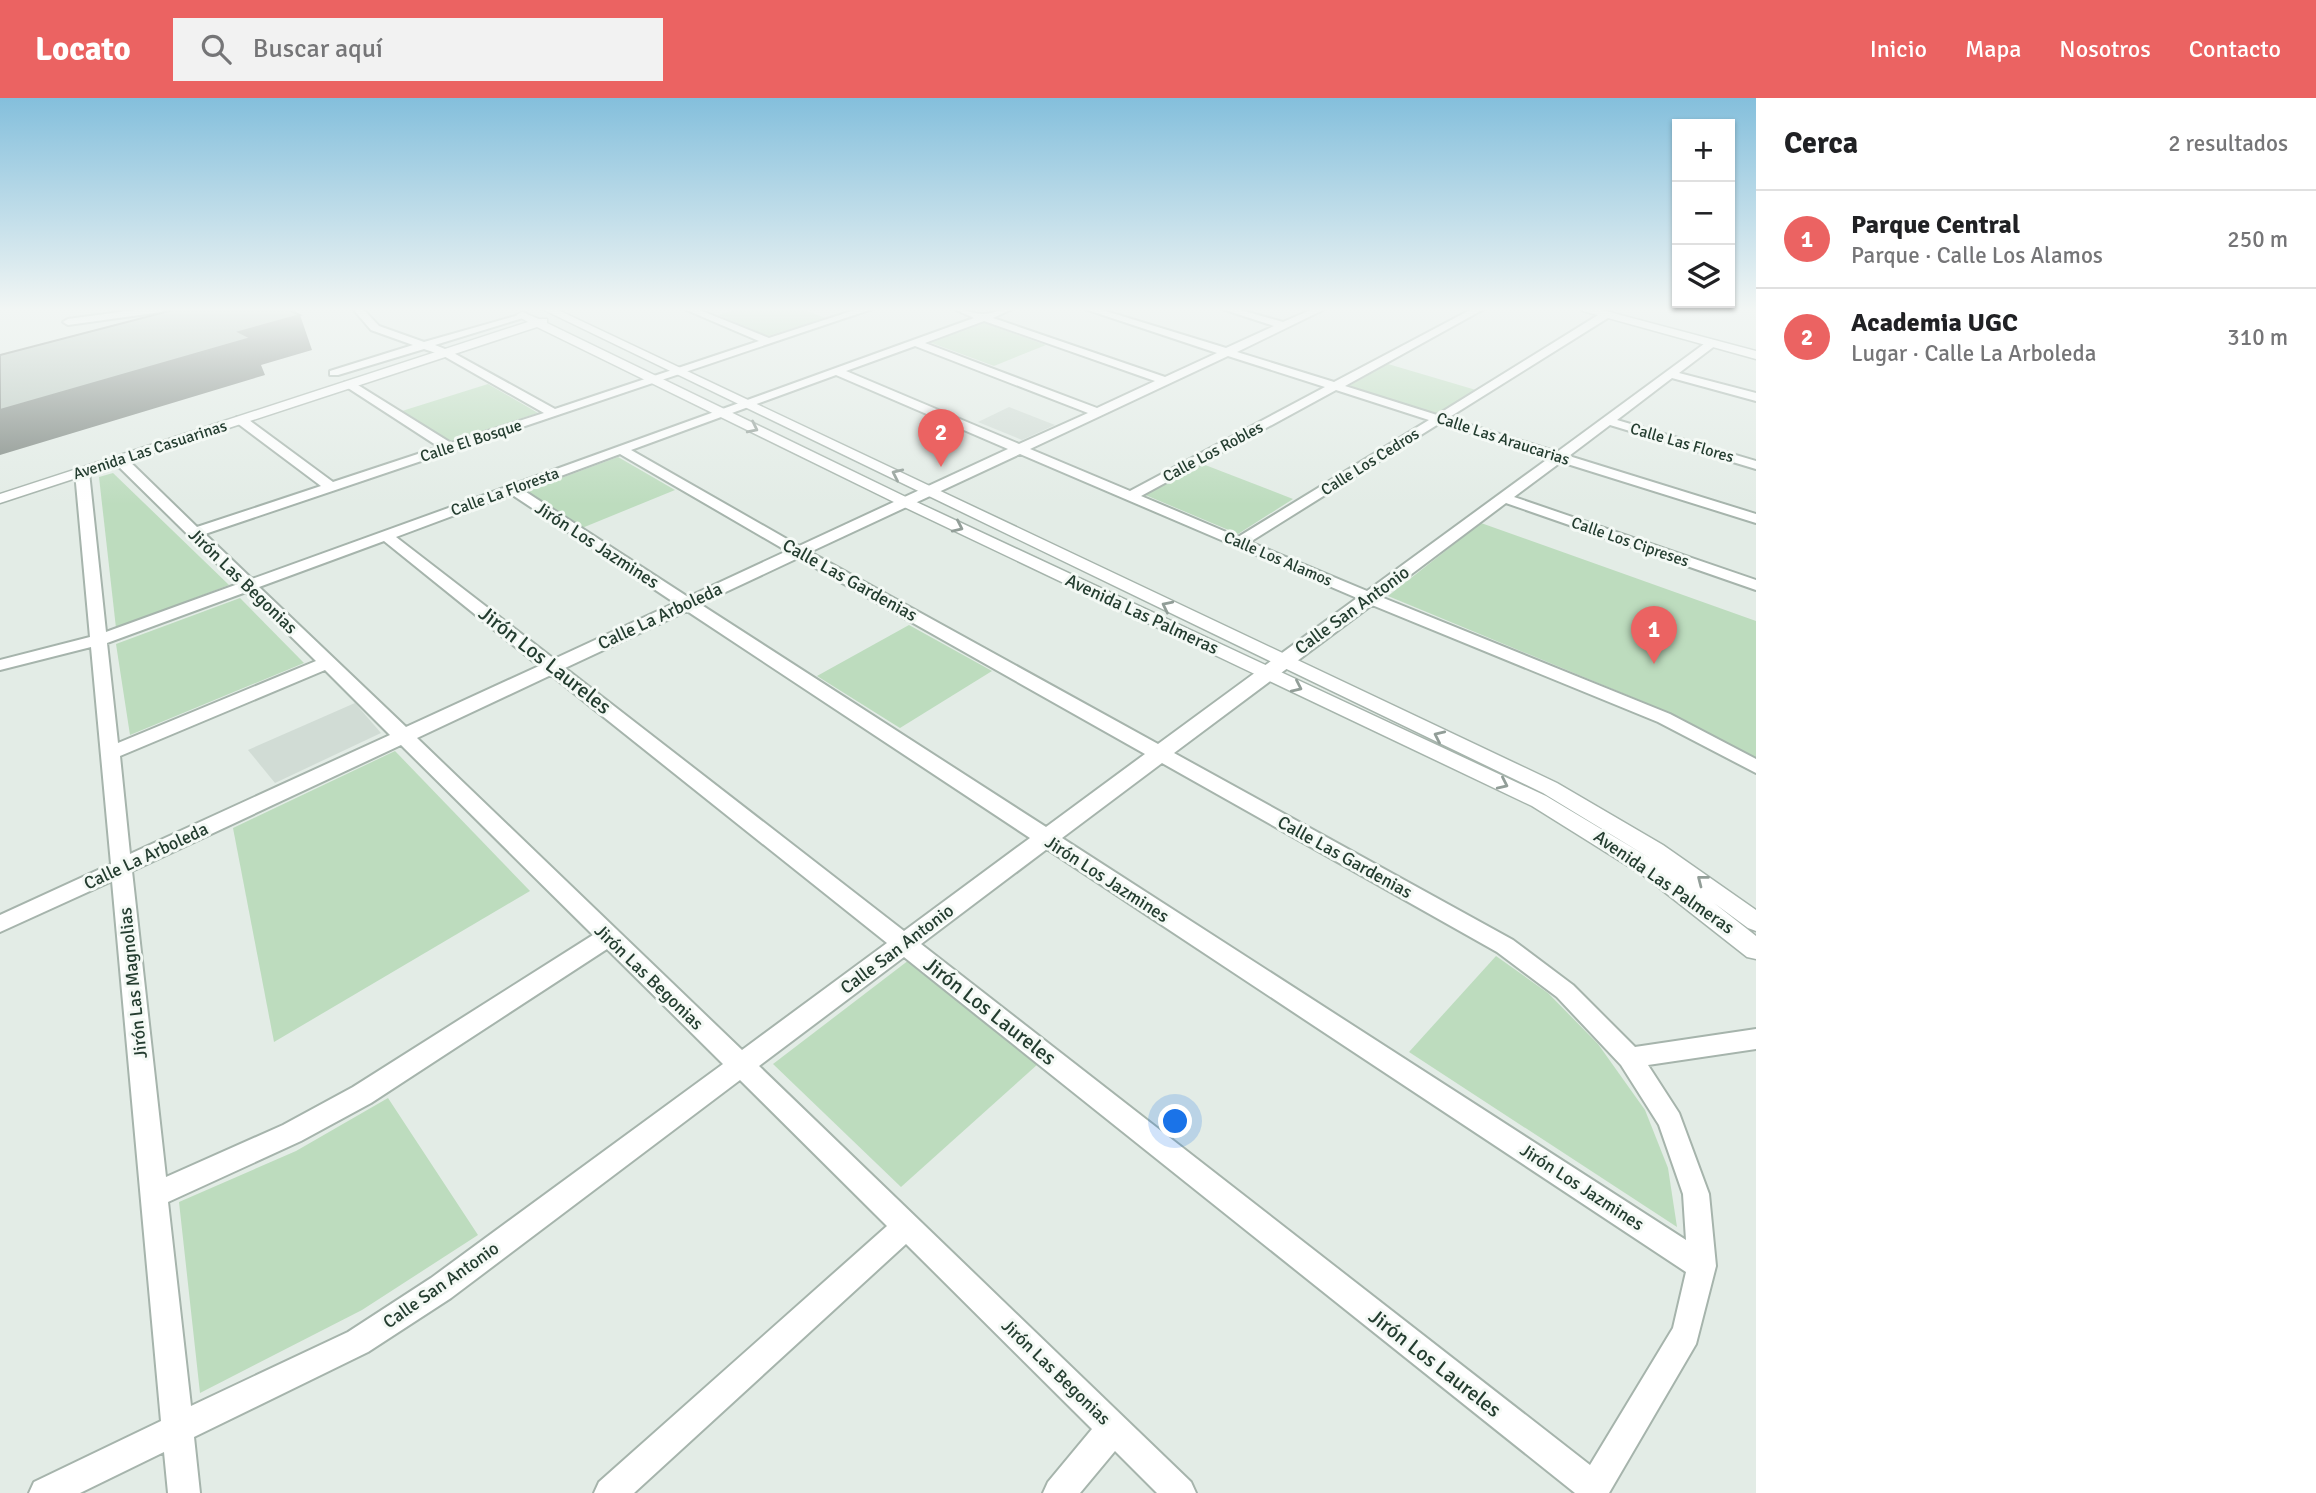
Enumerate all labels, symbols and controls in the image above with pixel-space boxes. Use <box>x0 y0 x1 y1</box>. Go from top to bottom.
search box <box>173 18 663 81</box>
text: Locato <box>35 29 131 70</box>
icon: search <box>197 30 235 68</box>
text: Buscar aquí <box>253 33 383 65</box>
text: Inicio <box>1870 34 1927 64</box>
text: Mapa <box>1965 34 2021 64</box>
text: Nosotros <box>2059 34 2151 64</box>
text: Contacto <box>2189 34 2281 64</box>
map controls <box>1672 119 1735 308</box>
button: + <box>1672 119 1735 182</box>
text: Cerca <box>1784 125 1858 162</box>
text: 2 resultados <box>2168 129 2288 158</box>
button: − <box>1672 182 1735 245</box>
text: Parque Central <box>1851 209 2020 241</box>
text: 1 <box>1801 225 1813 254</box>
text: 250 m <box>2227 225 2288 254</box>
text: Parque · Calle Los Alamos <box>1851 241 2103 270</box>
button: layers <box>1672 245 1735 308</box>
text: Academia UGC <box>1851 307 2018 339</box>
text: 2 <box>1801 323 1813 352</box>
text: 310 m <box>2227 323 2288 352</box>
text: Lugar · Calle La Arboleda <box>1851 339 2096 368</box>
street label: Calle Las Araucarias <box>1434 408 1572 470</box>
pin: 2 <box>918 409 964 467</box>
street label: Calle El Bosque <box>418 415 524 467</box>
street label: Avenida Las Casuarinas <box>71 416 229 484</box>
street label: Calle Los Robles <box>1159 417 1267 487</box>
one-way arrow <box>746 419 758 433</box>
street label: Calle Las Flores <box>1628 419 1736 467</box>
street label: Calle Los Cedros <box>1317 424 1423 500</box>
street label: Calle La Floresta <box>448 463 562 521</box>
one-way arrow <box>892 468 904 482</box>
street label: Jirón Los Jazmines <box>531 497 663 593</box>
street label: Calle Los Cipreses <box>1569 513 1691 571</box>
one-way arrow <box>951 519 963 533</box>
street label: Jirón Las Begonias <box>184 523 302 639</box>
street label: Calle Los Alamos <box>1221 527 1335 591</box>
street label: Calle Las Gardenias <box>779 534 921 626</box>
street label: Calle San Antonio <box>1290 561 1414 659</box>
street label: Avenida Las Palmeras <box>1062 569 1222 659</box>
street label: Calle La Arboleda <box>594 578 726 654</box>
street label: Jirón Los Laureles <box>474 600 616 720</box>
one-way arrow <box>1162 600 1174 614</box>
pin: 1 <box>1631 606 1677 664</box>
one-way arrow <box>1289 679 1302 693</box>
one-way arrow <box>1434 730 1446 744</box>
one-way arrow <box>1495 775 1508 789</box>
street label: Calle Las Gardenias <box>1274 811 1416 903</box>
street label: Calle La Arboleda <box>80 818 212 894</box>
street label: Avenida Las Palmeras <box>1590 825 1738 939</box>
street label: Jirón Los Jazmines <box>1041 831 1173 927</box>
one-way arrow <box>1697 876 1710 889</box>
street label: Calle San Antonio <box>836 899 958 999</box>
street label: Jirón Las Magnolias <box>114 906 152 1060</box>
street label: Jirón Las Begonias <box>590 919 708 1035</box>
street label: Jirón Los Laureles <box>919 951 1061 1071</box>
your location <box>1158 1104 1192 1138</box>
street label: Jirón Los Jazmines <box>1516 1139 1648 1235</box>
street label: Calle San Antonio <box>379 1237 503 1333</box>
street label: Jirón Los Laureles <box>1364 1303 1506 1423</box>
street label: Jirón Las Begonias <box>997 1314 1115 1430</box>

